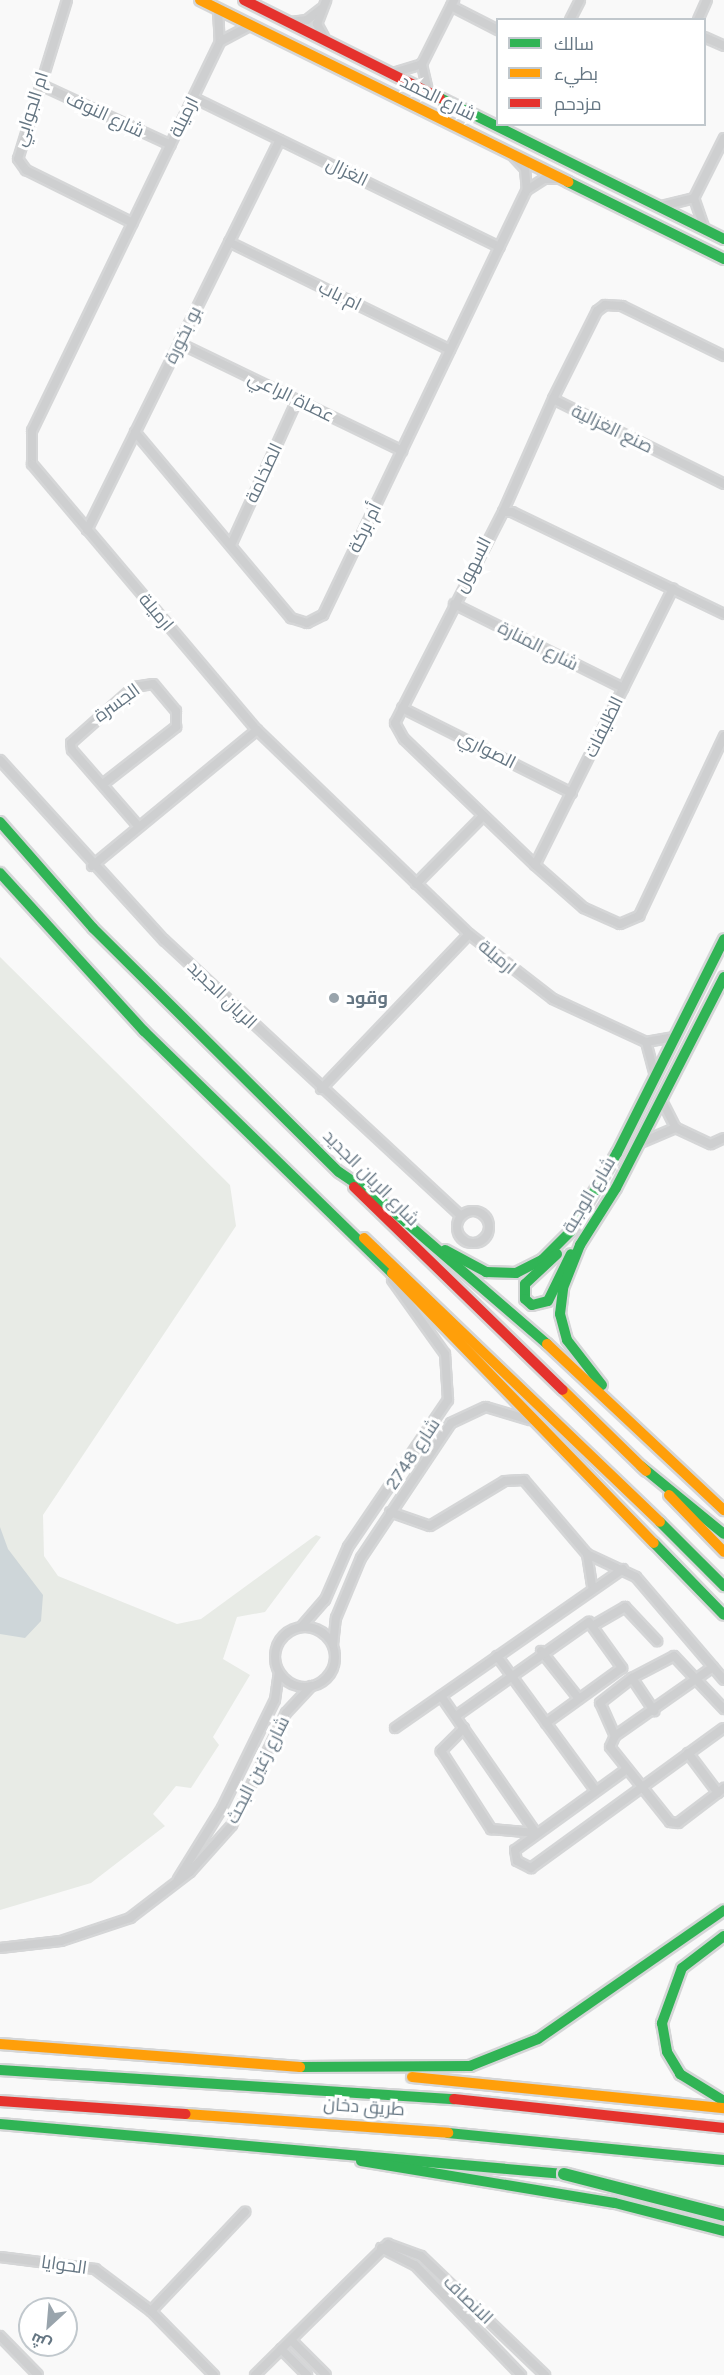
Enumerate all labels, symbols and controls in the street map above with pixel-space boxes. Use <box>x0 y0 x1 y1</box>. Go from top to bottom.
legend <box>496 18 706 126</box>
text: سالك <box>554 33 594 55</box>
text: بطيء <box>554 63 598 85</box>
street label: ام الجوابي <box>9 69 53 149</box>
street label: شارع الحمد <box>397 70 479 126</box>
street label: شارع النوف <box>63 88 147 142</box>
street label: ارميلة <box>165 93 203 141</box>
text: مزدحم <box>554 93 602 115</box>
street label: الغزال <box>323 153 371 191</box>
street label: ام باب <box>315 276 365 316</box>
street label: بو بخورة <box>160 303 206 367</box>
street label: عصاة الراعي <box>245 367 337 427</box>
street label: صنع الغزالية <box>568 400 656 458</box>
street label: الصخامة <box>241 440 287 506</box>
street label: أم بركة <box>344 500 386 556</box>
street label: السهول <box>450 534 496 596</box>
street label: ارميلة <box>134 589 178 635</box>
street label: شارع المنارة <box>494 617 582 675</box>
street label: الجسرة <box>90 679 144 727</box>
street label: الظليفات <box>580 693 628 761</box>
street label: الصواري <box>455 726 519 774</box>
street label: ارميلة <box>474 935 520 979</box>
street label: الريان الجديد <box>183 957 261 1033</box>
place label: وقود <box>346 987 388 1009</box>
marker: وقود <box>327 991 341 1005</box>
street label: شارع الريان الجديد <box>318 1125 424 1231</box>
street label: شارع الوجبة <box>558 1153 620 1237</box>
street label: شارع 2748 <box>381 1414 445 1494</box>
street label: شارع زغين البحث <box>222 1713 294 1827</box>
street label: طريق دخان <box>323 2093 405 2121</box>
street label: الحوايا <box>40 2251 88 2279</box>
street label: الانصاف <box>439 2271 497 2329</box>
north arrow <box>18 2297 78 2357</box>
text: ش <box>27 2329 54 2355</box>

